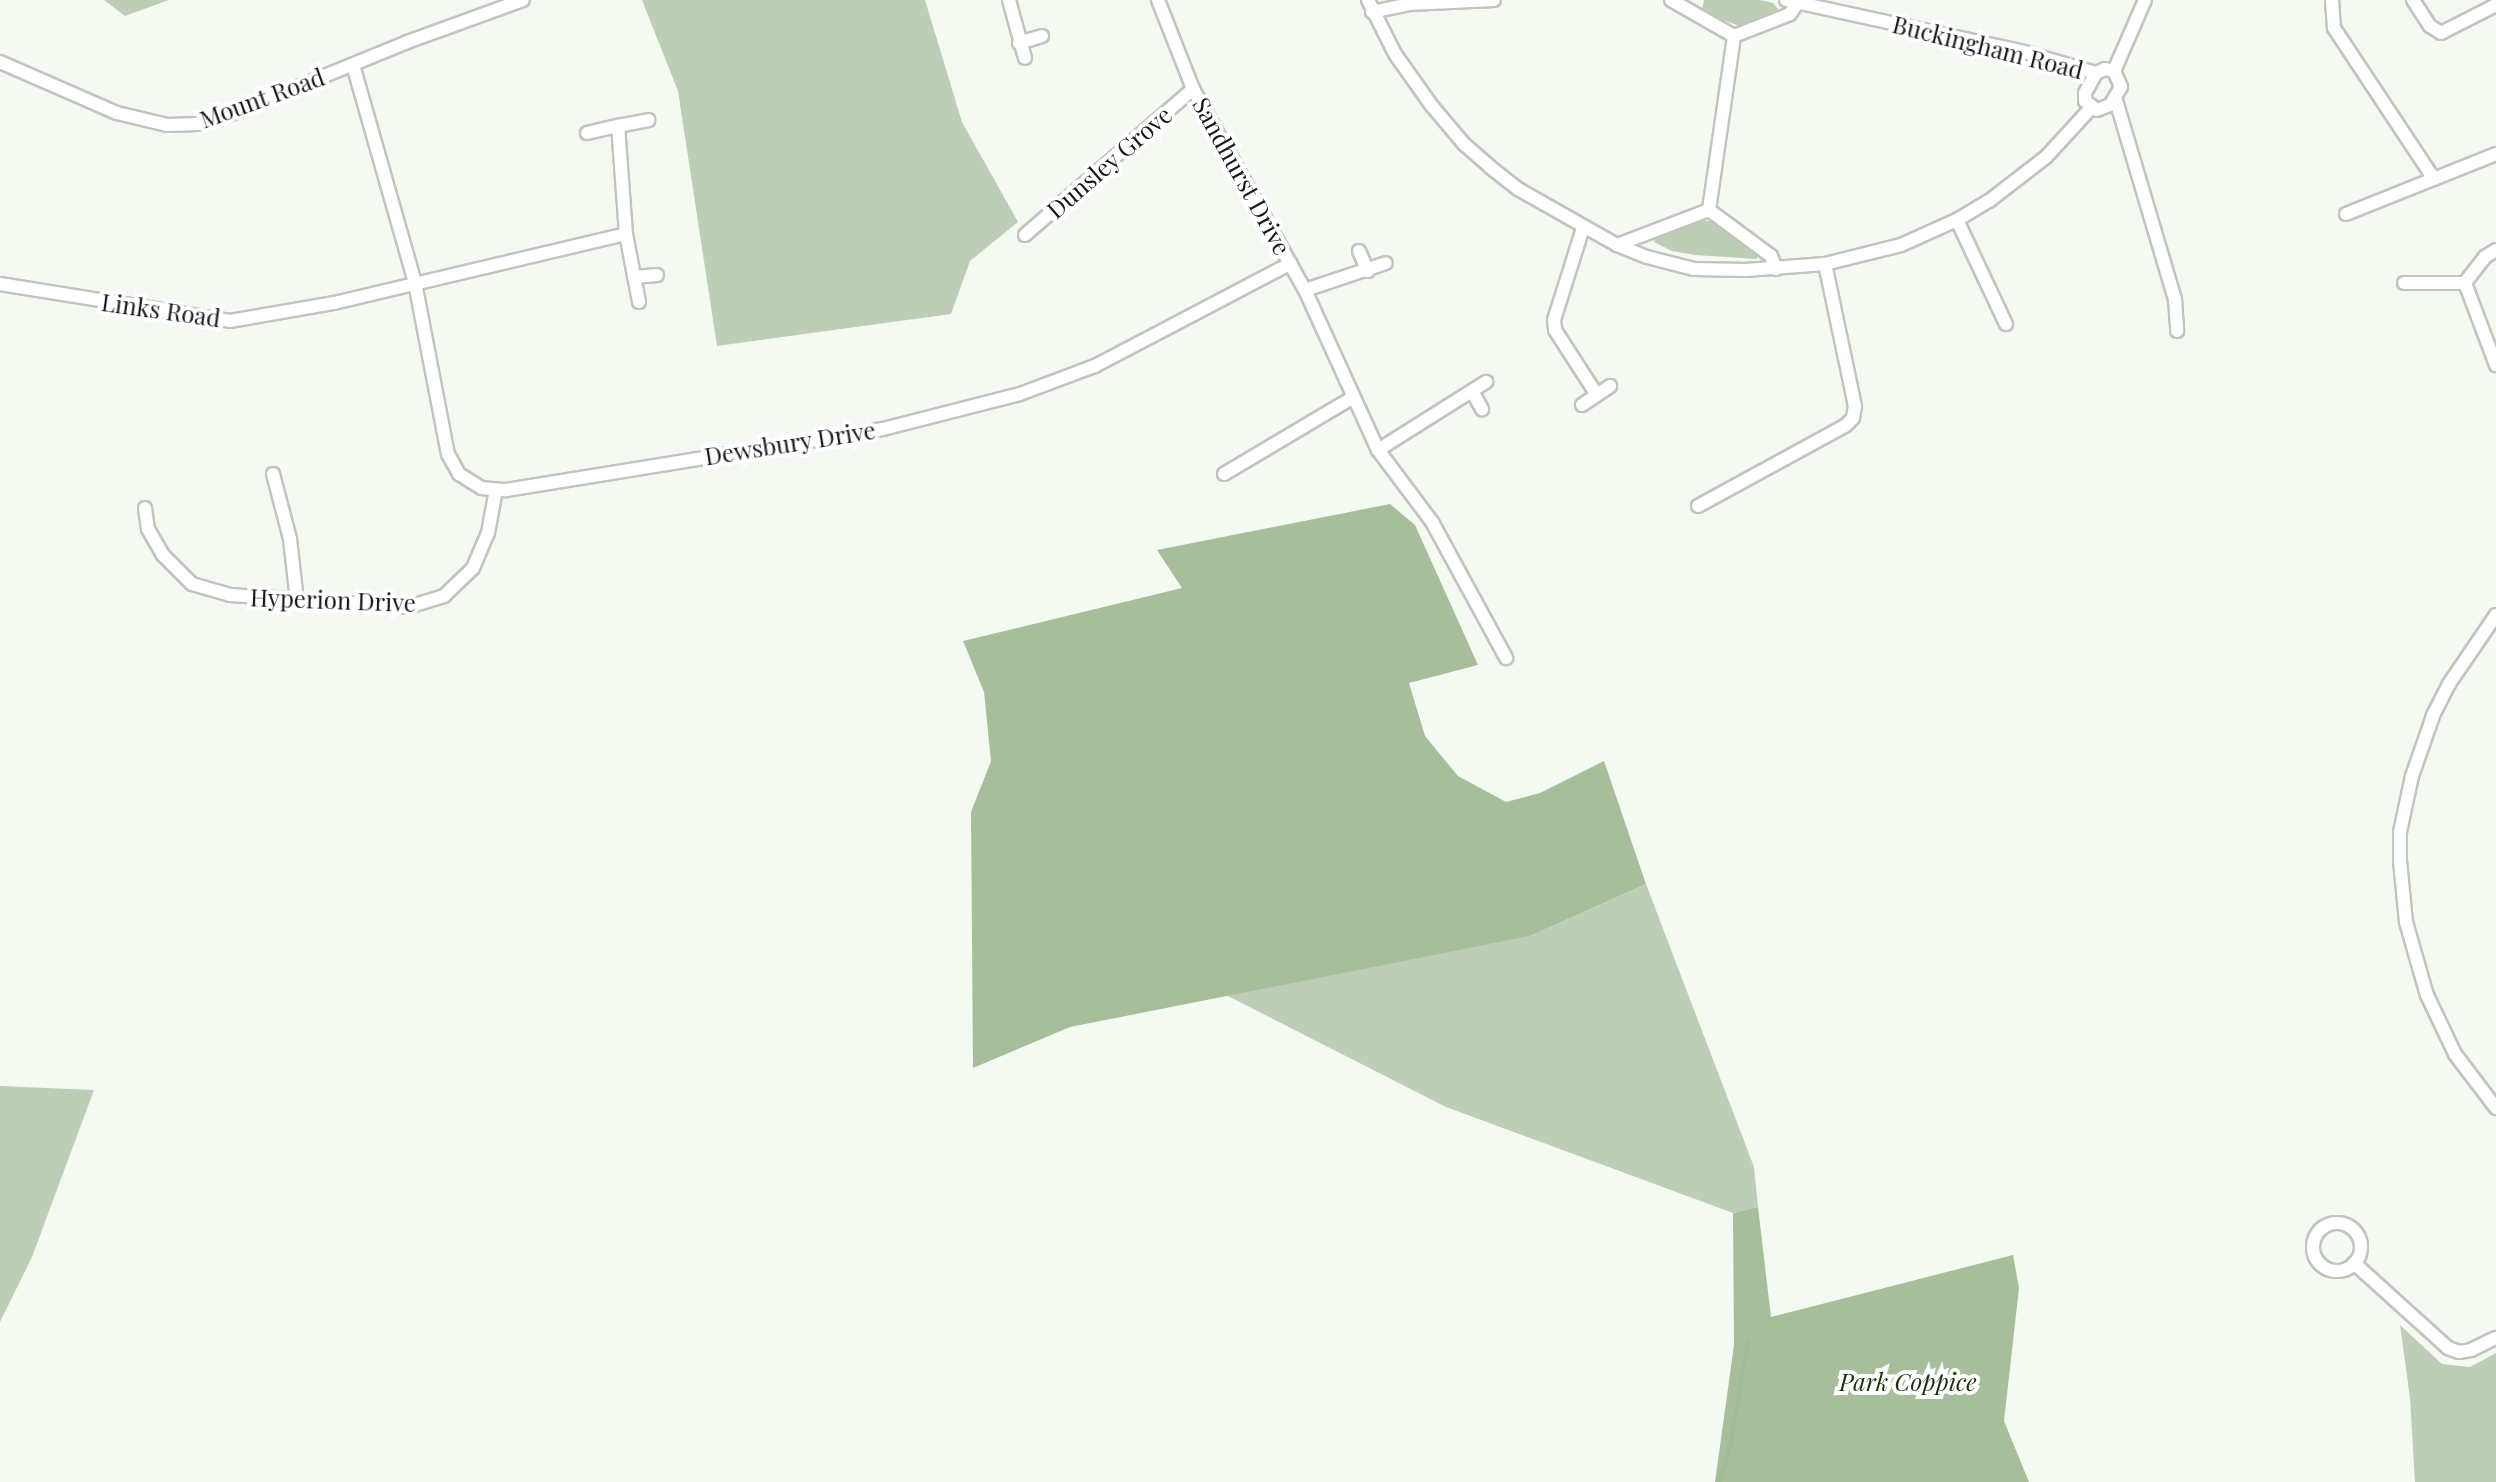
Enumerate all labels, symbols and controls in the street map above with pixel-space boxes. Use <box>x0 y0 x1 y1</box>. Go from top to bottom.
street label: Buckingham Road <box>1890 9 2086 85</box>
street label: Mount Road <box>196 62 328 134</box>
street label: Sandhurst Drive <box>1187 92 1297 260</box>
street label: Dunsley Grove <box>1040 100 1178 224</box>
street label: Links Road <box>100 287 222 333</box>
street label: Dewsbury Drive <box>702 415 878 471</box>
street label: Hyperion Drive <box>250 583 416 617</box>
park label: Park Coppice <box>1839 1368 1977 1396</box>

